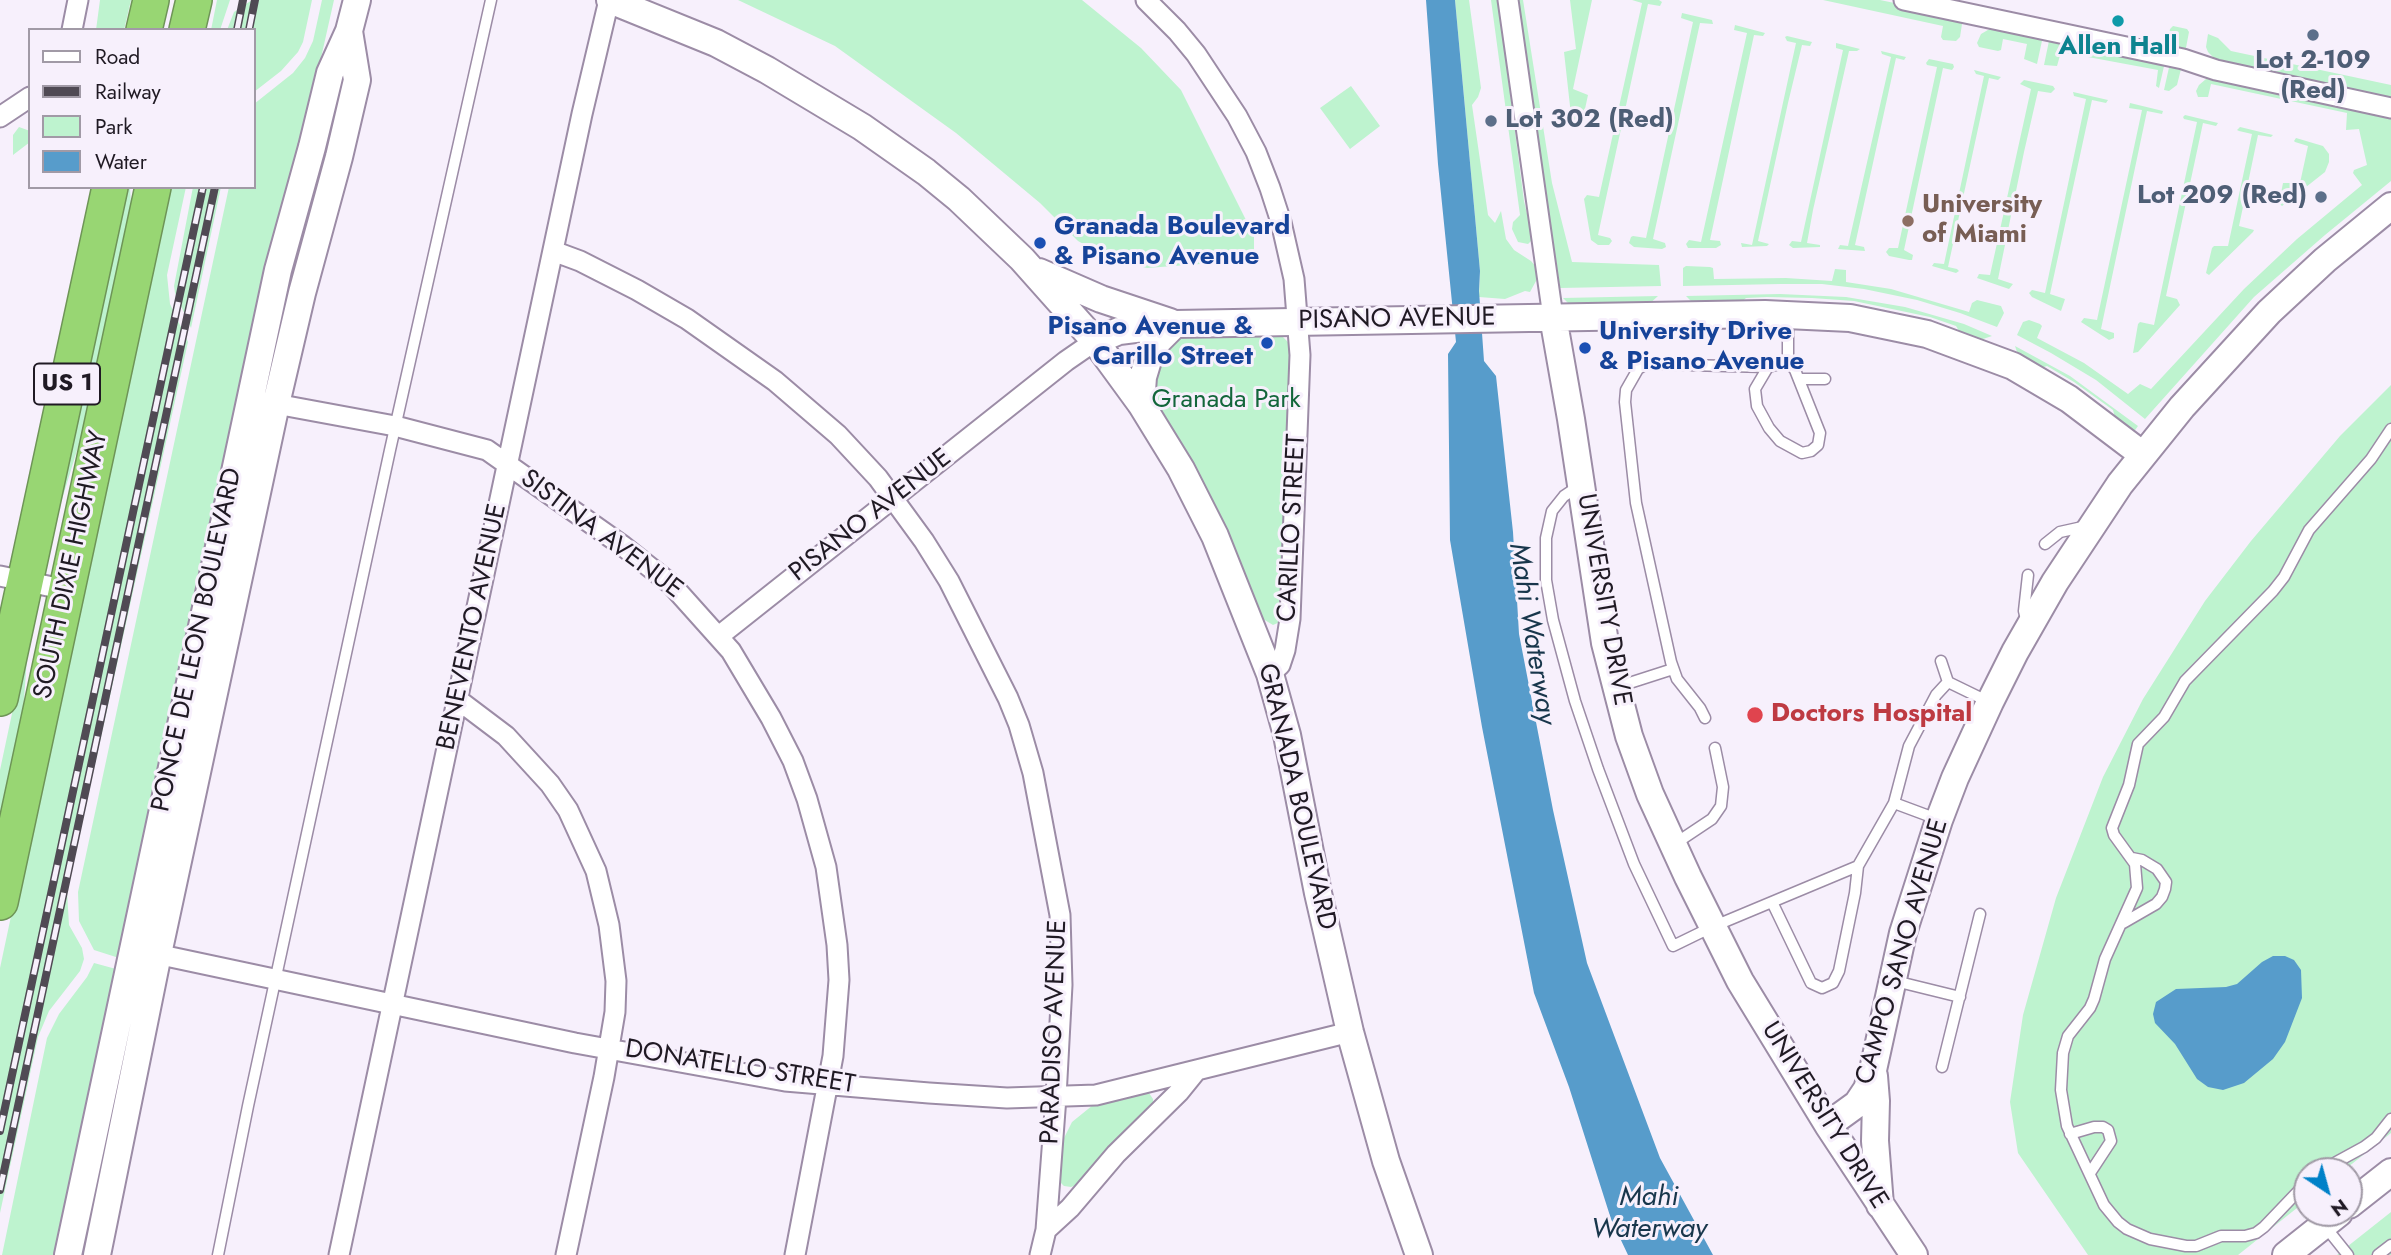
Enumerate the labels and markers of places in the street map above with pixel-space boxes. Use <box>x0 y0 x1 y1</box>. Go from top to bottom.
marker: Allen Hall <box>2110 13 2126 29</box>
marker: Lot 2-109 (Red) <box>2305 27 2321 43</box>
place label: Allen Hall <box>2058 32 2178 64</box>
place label: Lot 2-109 (Red) <box>2255 46 2371 108</box>
place label: Lot 302 (Red) <box>1505 105 1674 137</box>
marker: Lot 302 (Red) <box>1483 113 1499 129</box>
place label: Lot 209 (Red) <box>2137 181 2307 213</box>
marker: Lot 209 (Red) <box>2313 189 2329 205</box>
place label: University of Miami <box>1922 190 2042 252</box>
place label: Granada Boulevard & Pisano Avenue <box>1054 212 1290 274</box>
marker: University of Miami <box>1900 213 1916 229</box>
marker: Granada Boulevard & Pisano Avenue <box>1032 235 1048 251</box>
place label: Pisano Avenue & Carillo Street <box>1047 312 1253 374</box>
place label: University Drive & Pisano Avenue <box>1599 317 1805 378</box>
marker: Pisano Avenue & Carillo Street <box>1259 335 1275 351</box>
marker: University Drive & Pisano Avenue <box>1577 340 1593 356</box>
place label: Doctors Hospital <box>1771 699 1972 731</box>
marker: Doctors Hospital <box>1745 705 1765 725</box>

